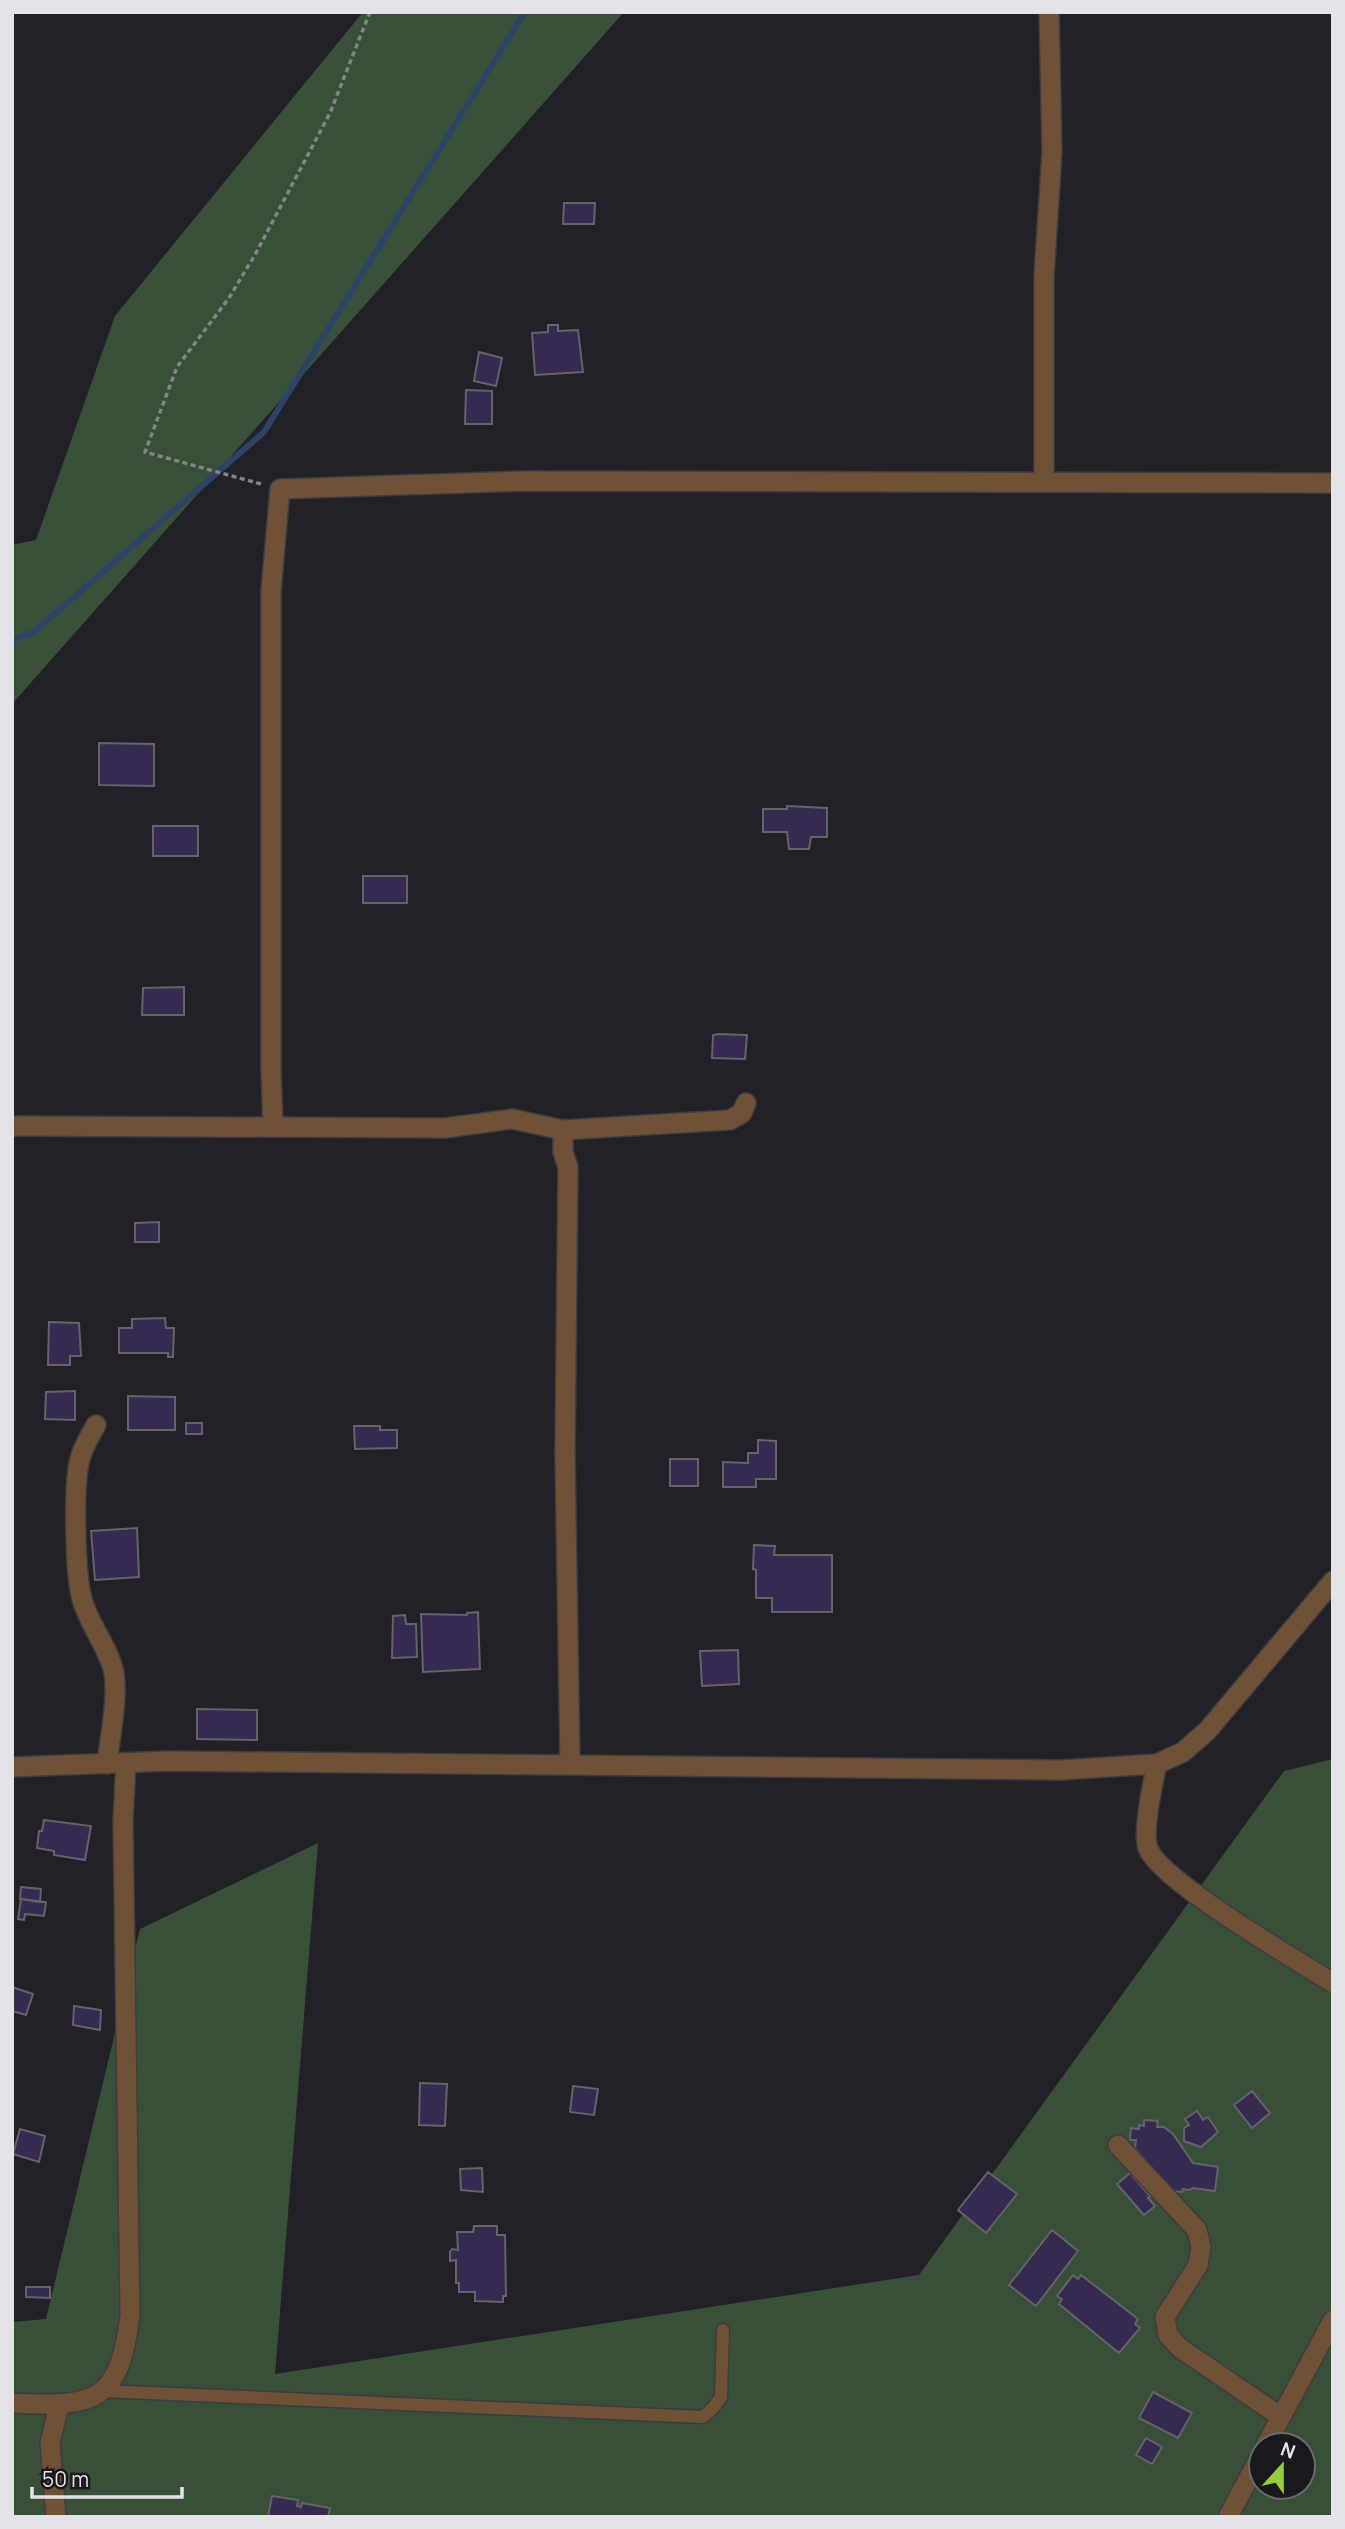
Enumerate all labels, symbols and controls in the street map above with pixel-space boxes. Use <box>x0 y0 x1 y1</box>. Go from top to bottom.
north arrow <box>1247 2431 1317 2501</box>
text: N <box>1277 2436 1299 2465</box>
scale bar <box>32 2456 182 2500</box>
text: 50 m <box>42 2465 89 2493</box>

